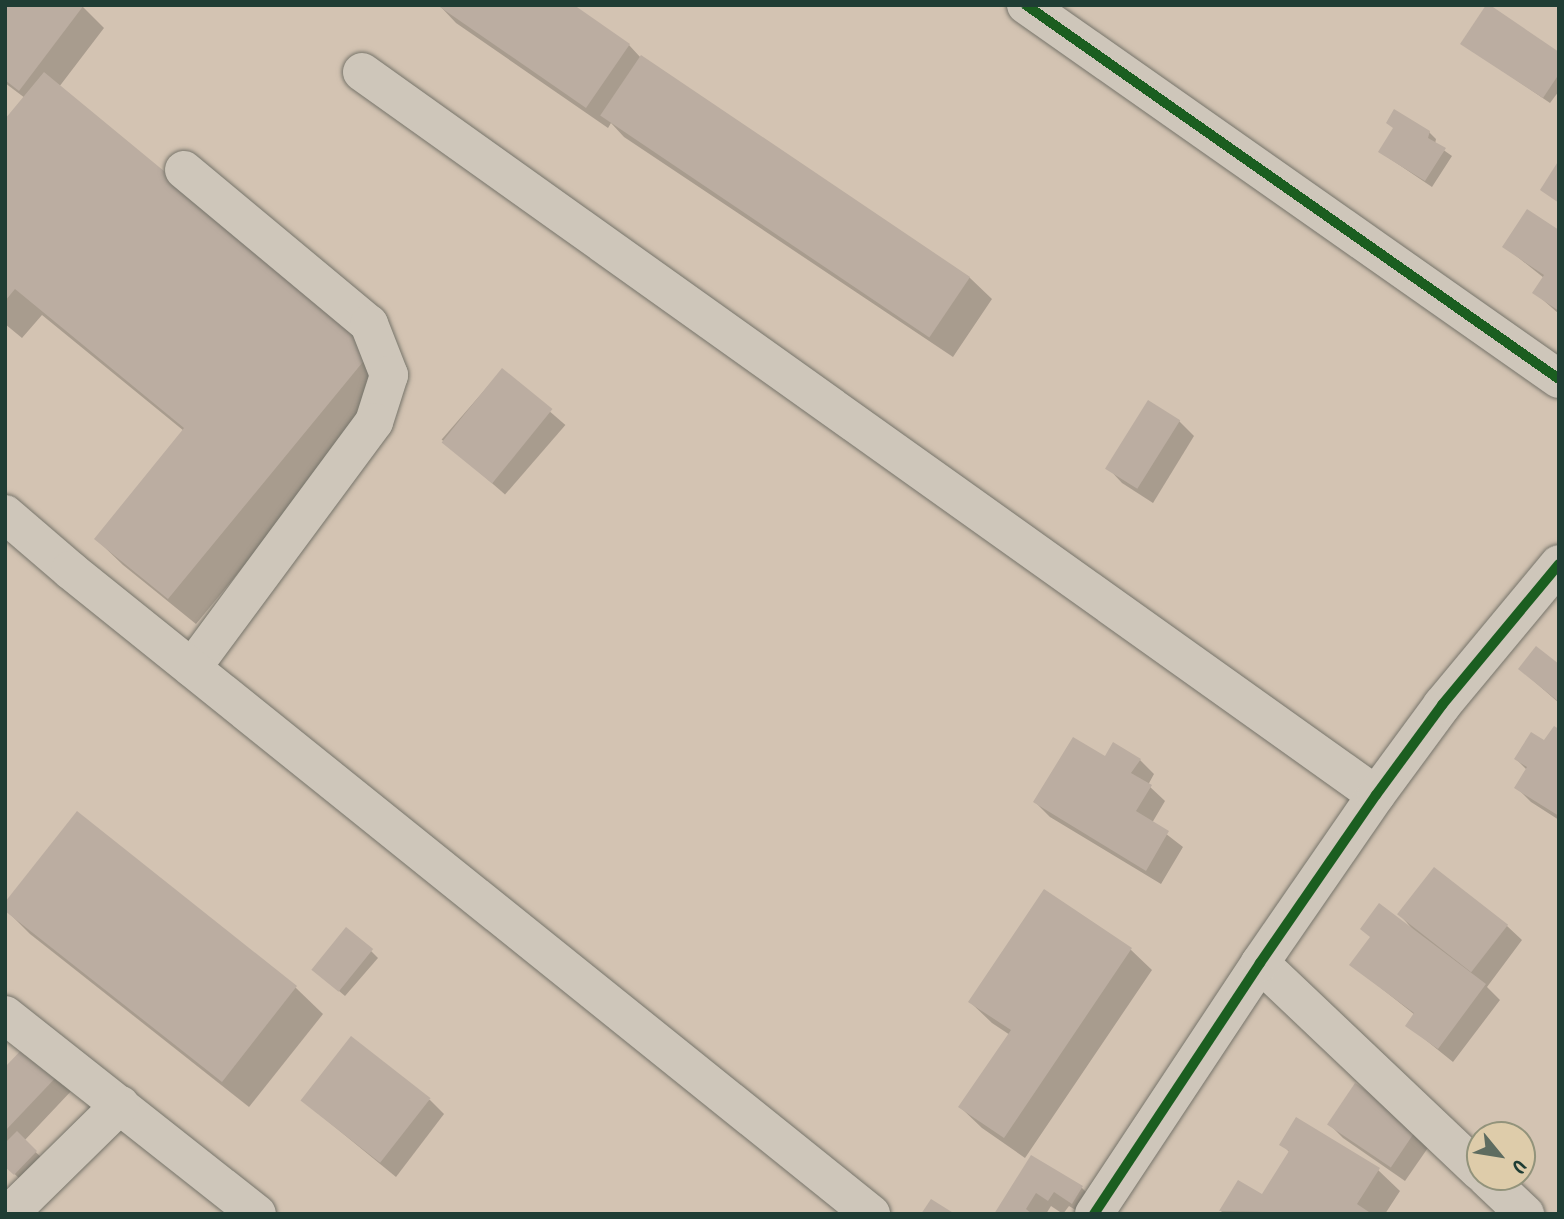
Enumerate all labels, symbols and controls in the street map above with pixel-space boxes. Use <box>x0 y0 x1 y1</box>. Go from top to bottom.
north arrow <box>1466 1121 1536 1191</box>
text: U <box>1502 1153 1533 1178</box>

